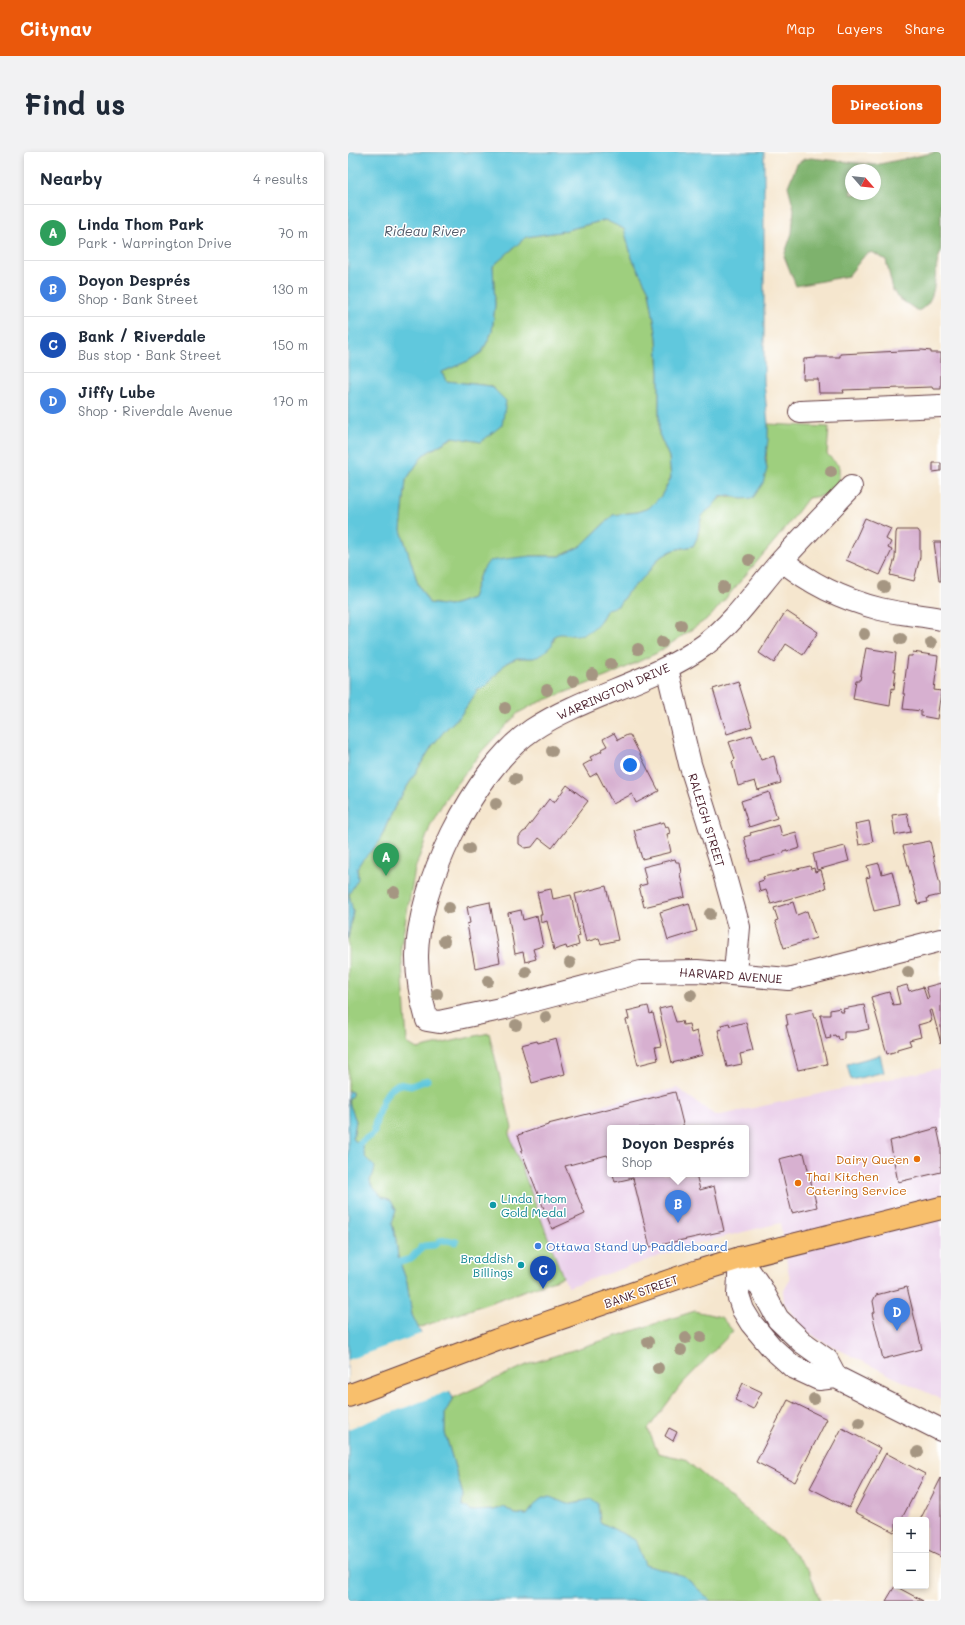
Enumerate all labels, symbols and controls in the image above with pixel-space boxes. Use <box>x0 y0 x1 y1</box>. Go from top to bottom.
text: Citynav <box>20 16 92 41</box>
text: Map <box>786 19 815 38</box>
text: Layers <box>837 19 883 38</box>
text: Share <box>905 19 945 38</box>
button: Directions <box>832 85 941 124</box>
text: Find us <box>24 86 125 122</box>
north arrow <box>845 164 881 200</box>
text: Nearby <box>40 167 102 189</box>
text: 4 results <box>253 170 308 187</box>
text: Linda Thom Park <box>78 214 204 234</box>
water label: Rideau River <box>384 222 466 239</box>
text: A <box>48 224 58 241</box>
text: 70 m <box>278 224 308 241</box>
text: Park · Warrington Drive <box>78 234 232 251</box>
text: Doyon Després <box>78 270 190 290</box>
text: B <box>49 280 57 297</box>
text: 130 m <box>272 280 308 297</box>
text: Shop · Bank Street <box>78 290 198 307</box>
text: Bank / Riverdale <box>78 326 206 346</box>
text: C <box>48 336 58 353</box>
text: 150 m <box>272 336 308 353</box>
text: Bus stop · Bank Street <box>78 346 221 363</box>
text: Jiffy Lube <box>78 382 155 402</box>
text: D <box>48 392 58 409</box>
text: 170 m <box>272 392 308 409</box>
text: Shop · Riverdale Avenue <box>78 402 233 419</box>
street label: WARRINGTON DRIVE <box>554 659 672 723</box>
your location <box>620 755 640 775</box>
street label: RALEIGH STREET <box>685 771 729 869</box>
pin: A <box>373 843 399 876</box>
street label: HARVARD AVENUE <box>679 963 783 987</box>
popup <box>607 1125 749 1177</box>
text: Doyon Després <box>622 1133 734 1153</box>
place label: Dairy Queen <box>836 1151 909 1167</box>
text: Shop <box>622 1153 652 1170</box>
marker: Dairy Queen <box>912 1154 922 1164</box>
place label: Thai Kitchen Catering Service <box>806 1168 907 1198</box>
marker: Thai Kitchen Catering Service <box>793 1178 803 1188</box>
place label: Linda Thom Gold Medal <box>501 1190 567 1220</box>
pin: B <box>665 1190 691 1223</box>
marker: Linda Thom Gold Medal <box>488 1200 498 1210</box>
place label: Ottawa Stand Up Paddleboard <box>546 1238 728 1254</box>
marker: Ottawa Stand Up Paddleboard <box>533 1241 543 1251</box>
place label: Braddish Billings <box>461 1250 513 1280</box>
pin: C <box>530 1256 556 1289</box>
marker: Braddish Billings <box>516 1260 526 1270</box>
street label: BANK STREET <box>602 1271 680 1311</box>
pin: D <box>884 1298 910 1331</box>
map controls <box>893 1517 929 1589</box>
button: + <box>893 1517 929 1553</box>
button: − <box>893 1553 929 1589</box>

